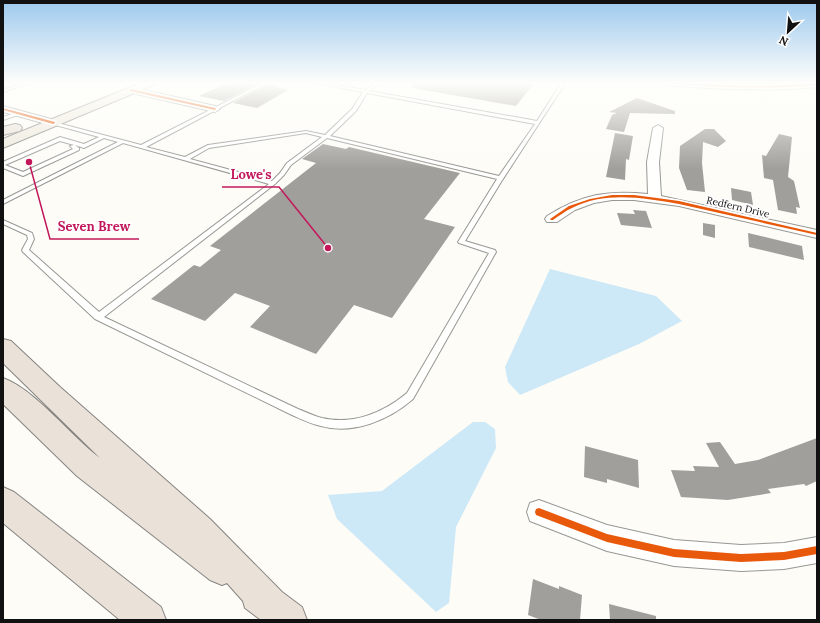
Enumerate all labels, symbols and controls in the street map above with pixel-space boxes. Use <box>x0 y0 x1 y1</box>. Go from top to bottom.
north arrow <box>768 12 808 52</box>
text: N <box>776 33 791 49</box>
callout: Lowe's <box>222 162 279 187</box>
text: Lowe's <box>231 166 271 183</box>
street label: Redfern Drive <box>705 193 771 221</box>
callout: Seven Brew <box>50 214 139 239</box>
text: Seven Brew <box>58 218 131 235</box>

